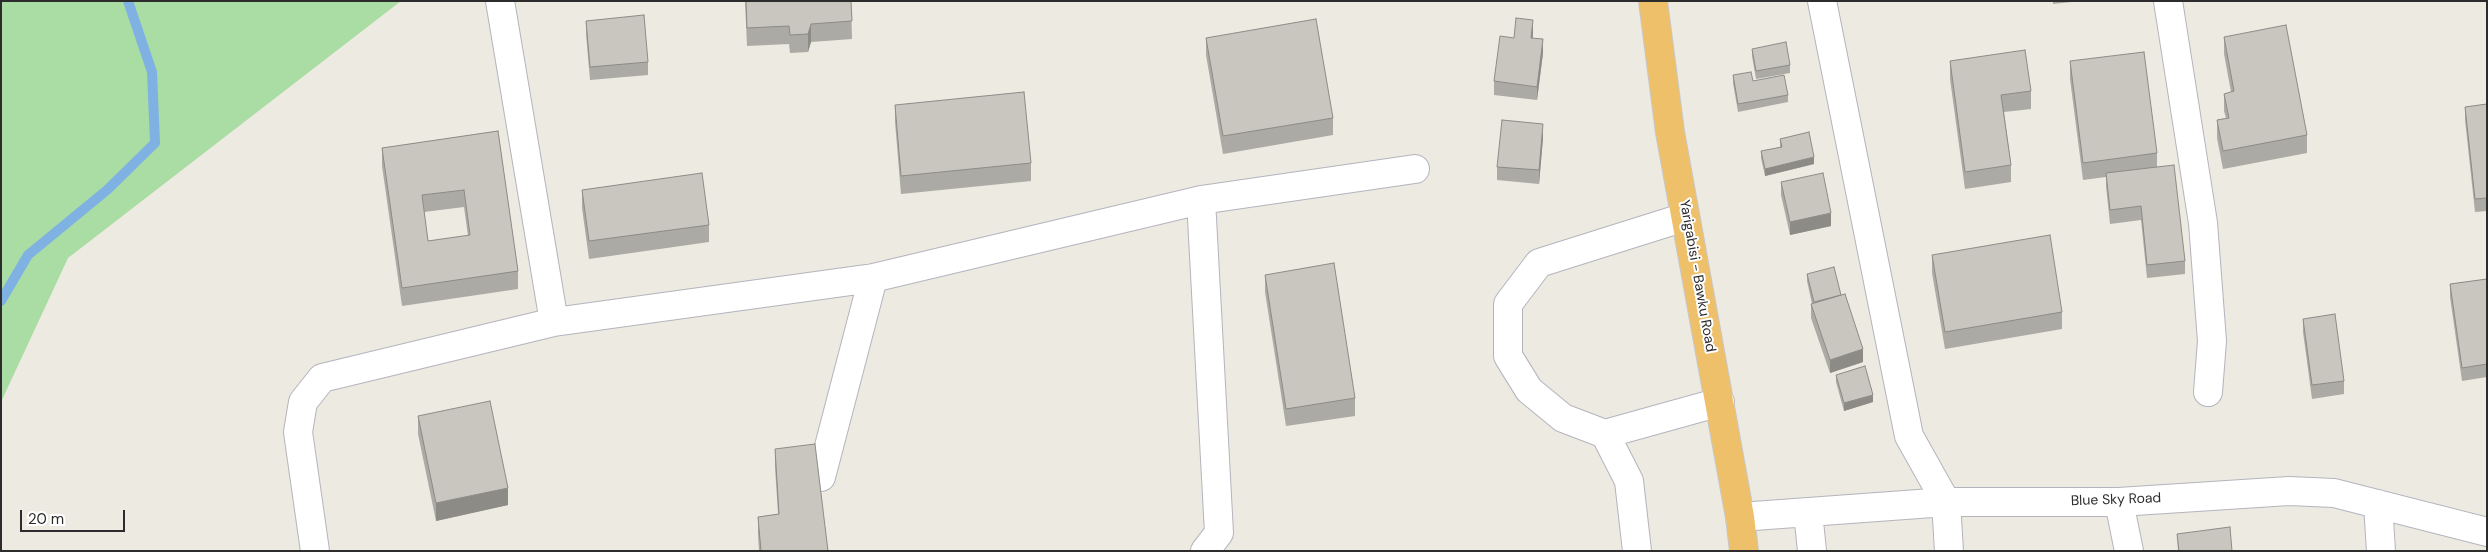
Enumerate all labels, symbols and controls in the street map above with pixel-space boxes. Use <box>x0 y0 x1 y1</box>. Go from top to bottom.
street label: Yarigabisi - Bawku Road <box>1675 199 1719 353</box>
street label: Blue Sky Road <box>2070 490 2162 510</box>
scale bar <box>22 500 128 532</box>
text: 20 m <box>28 509 64 529</box>

